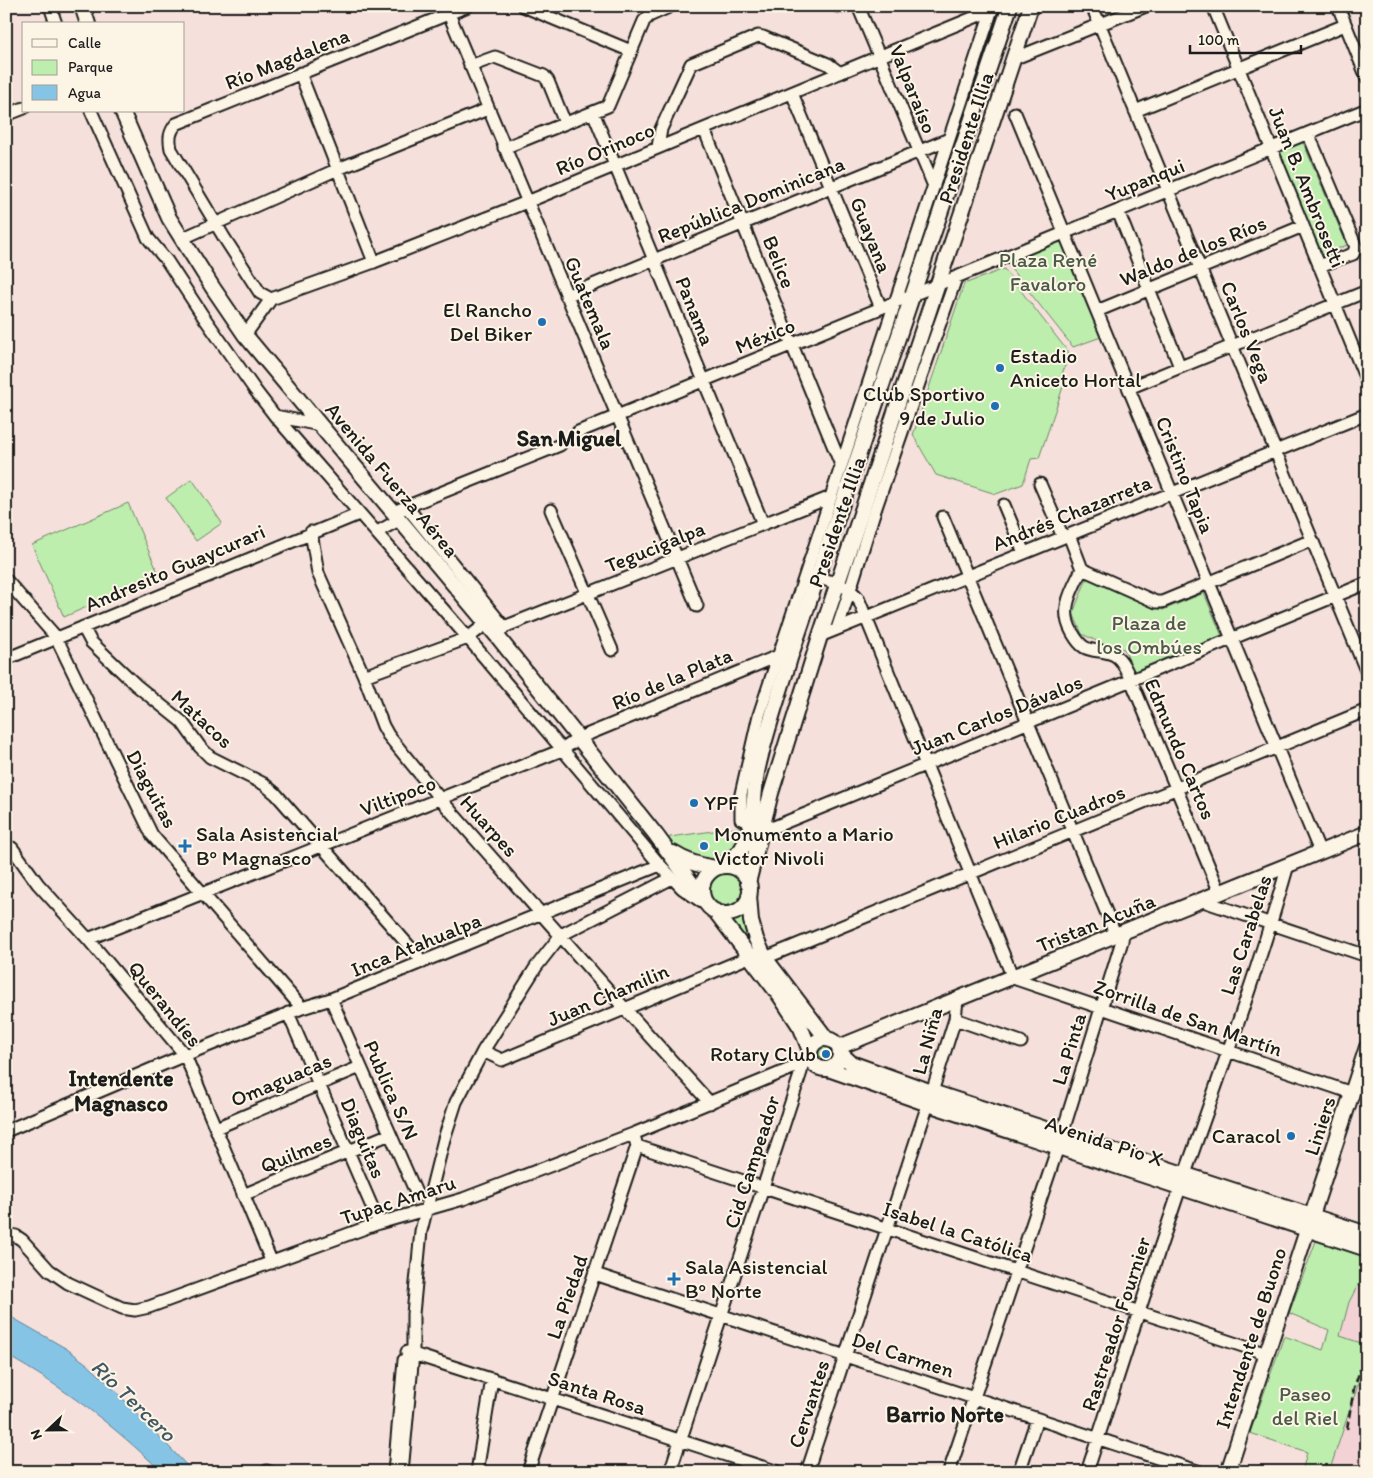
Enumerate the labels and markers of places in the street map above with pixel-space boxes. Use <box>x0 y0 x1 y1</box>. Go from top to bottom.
place label: El Rancho Del Biker <box>443 297 533 346</box>
marker: El Rancho Del Biker <box>536 316 548 328</box>
place label: Estadio Aniceto Hortal <box>1010 343 1141 392</box>
marker: Estadio Aniceto Hortal <box>994 362 1006 374</box>
place label: Club Sportivo 9 de Julio <box>863 381 985 430</box>
marker: Club Sportivo 9 de Julio <box>989 400 1001 412</box>
place label: YPF <box>704 790 739 815</box>
marker: YPF <box>688 797 700 809</box>
place label: Sala Asistencial Bº Magnasco <box>196 821 339 870</box>
place label: Monumento a Mario Victor Nivoli <box>714 821 894 870</box>
marker: Sala Asistencial Bº Magnasco <box>178 839 192 853</box>
marker: Monumento a Mario Victor Nivoli <box>698 840 710 852</box>
place label: Rotary Club <box>710 1041 816 1066</box>
marker: Rotary Club <box>820 1048 832 1060</box>
place label: Caracol <box>1212 1123 1281 1148</box>
marker: Caracol <box>1285 1130 1297 1142</box>
place label: Sala Asistencial Bº Norte <box>685 1254 828 1303</box>
marker: Sala Asistencial Bº Norte <box>667 1272 681 1286</box>

